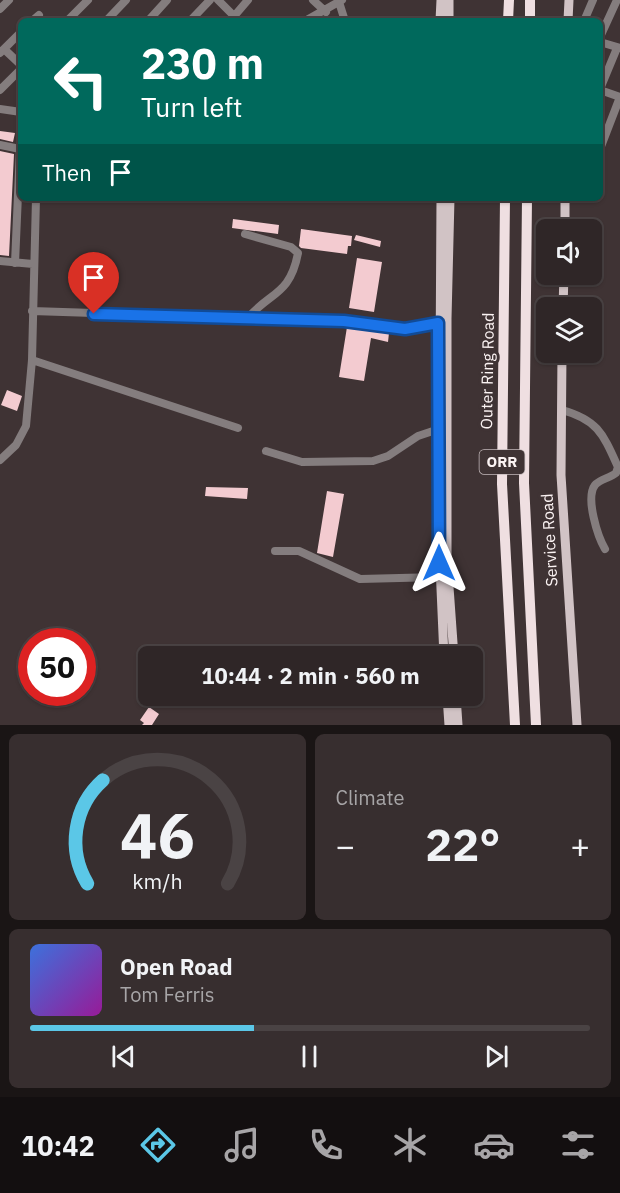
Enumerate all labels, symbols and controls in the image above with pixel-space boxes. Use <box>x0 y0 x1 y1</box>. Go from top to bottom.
text: 230 m <box>141 36 264 91</box>
icon: left <box>42 42 120 120</box>
text: Turn left <box>141 89 242 124</box>
icon: arrive <box>104 156 137 189</box>
text: Then <box>42 158 92 187</box>
map controls <box>536 219 602 363</box>
button: sound <box>536 219 602 285</box>
pin <box>68 252 119 314</box>
icon: arrive <box>77 261 110 294</box>
button: layers <box>536 297 602 363</box>
street label: Outer Ring Road <box>476 312 498 430</box>
road number: ORR <box>480 450 524 474</box>
street label: Service Road <box>537 493 561 587</box>
position arrow <box>407 531 471 595</box>
speed limit sign: 50 <box>18 628 96 706</box>
text: 10:44 · 2 min · 560 m <box>201 661 420 690</box>
text: Climate <box>336 784 404 811</box>
text: 46 <box>120 794 195 875</box>
text: 22° <box>425 815 500 873</box>
text: − <box>336 824 355 867</box>
text: + <box>570 824 590 867</box>
text: km/h <box>132 867 182 895</box>
text: Open Road <box>120 952 233 981</box>
text: Tom Ferris <box>120 981 215 1008</box>
icon: previous <box>107 1040 140 1073</box>
icon: pause <box>293 1040 326 1073</box>
icon: next <box>480 1040 513 1073</box>
icon: directions <box>137 1124 179 1166</box>
icon: music <box>221 1124 263 1166</box>
icon: phone <box>305 1124 347 1166</box>
icon: climate <box>389 1124 431 1166</box>
icon: car <box>473 1124 515 1166</box>
icon: filters <box>557 1124 599 1166</box>
text: 10:42 <box>21 1128 95 1163</box>

